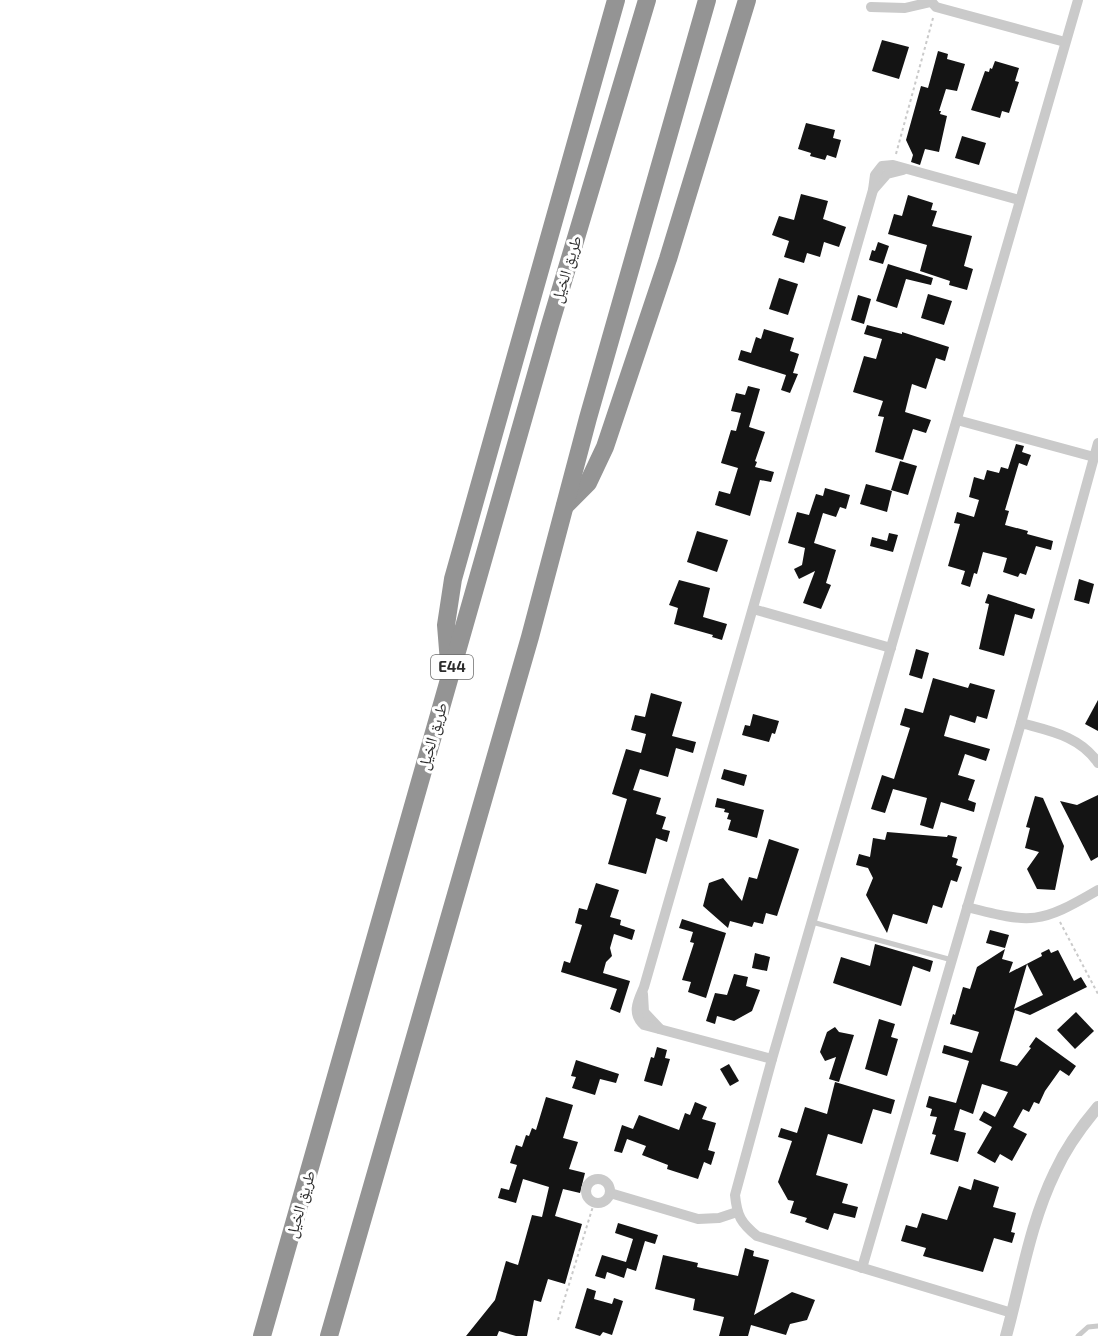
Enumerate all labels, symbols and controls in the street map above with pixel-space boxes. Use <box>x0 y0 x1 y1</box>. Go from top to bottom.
street label: طريق الخيل <box>546 233 587 305</box>
road number: E44 <box>431 655 473 679</box>
street label: طريق الخيل <box>413 700 452 772</box>
street label: طريق الخيل <box>281 1168 320 1240</box>

